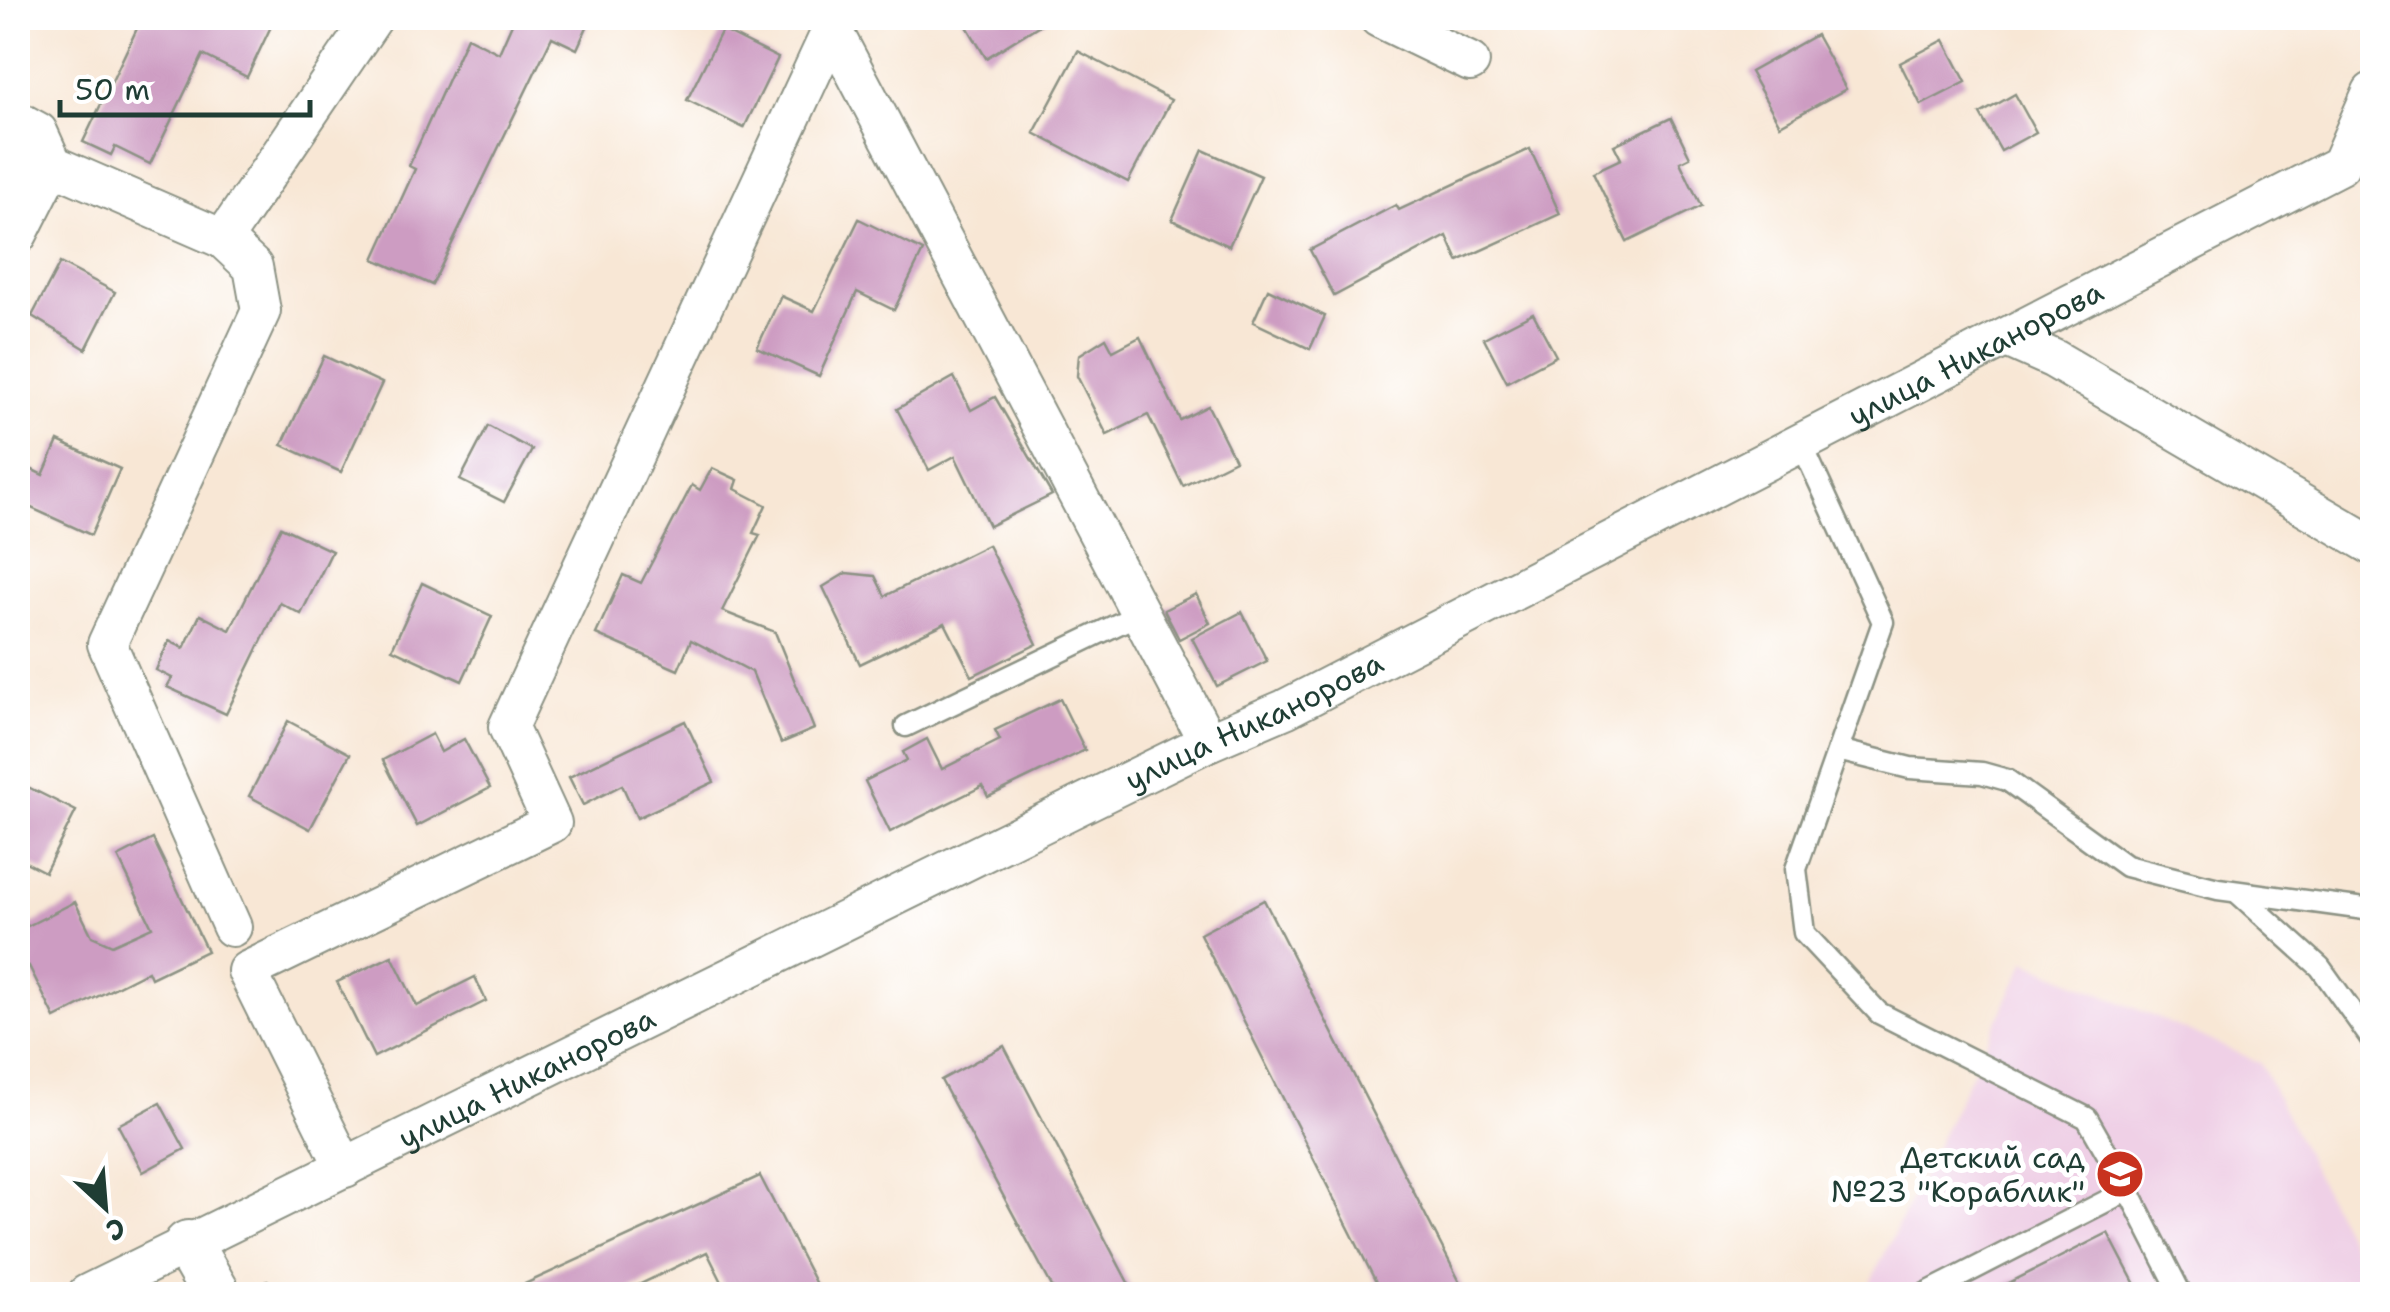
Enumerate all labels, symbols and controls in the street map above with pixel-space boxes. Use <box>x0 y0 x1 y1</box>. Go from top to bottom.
scale bar <box>60 55 310 117</box>
text: 50 m <box>75 69 150 110</box>
street label: улица Никанорова <box>1841 270 2110 436</box>
street label: улица Никанорова <box>1118 641 1390 800</box>
street label: улица Никанорова <box>391 997 662 1158</box>
place label: Детский сад №23 "Кораблик" <box>1831 1137 2085 1212</box>
school or university icon: Детский сад №23 "Кораблик" <box>2094 1148 2146 1200</box>
north arrow <box>55 1157 155 1257</box>
text: С <box>100 1209 132 1250</box>

